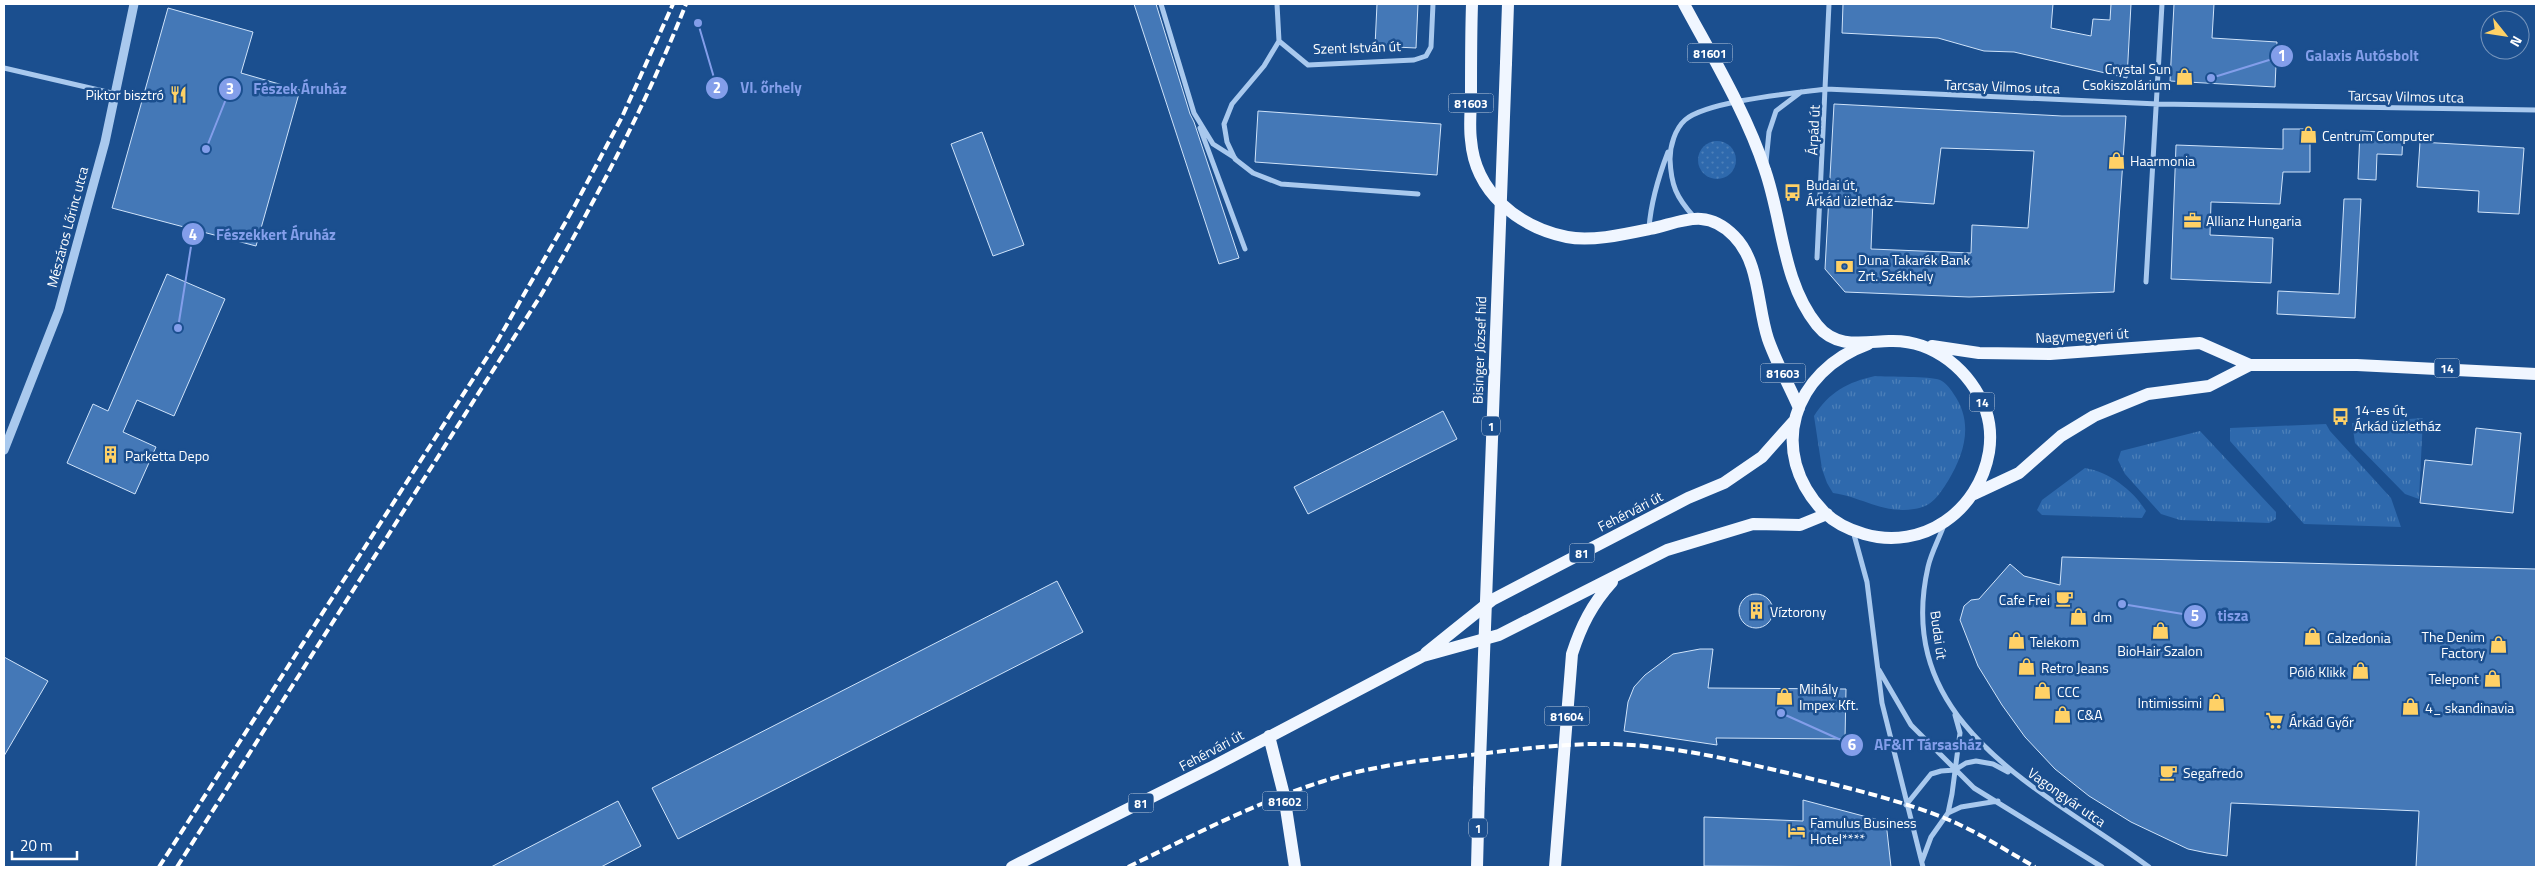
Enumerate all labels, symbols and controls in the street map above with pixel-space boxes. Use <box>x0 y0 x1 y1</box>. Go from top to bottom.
north arrow <box>2480 10 2530 60</box>
text: N <box>2505 32 2528 51</box>
street label: Szent István út <box>1313 35 1401 59</box>
callout: Galaxis Autósbolt <box>2270 41 2428 71</box>
road number: 81601 <box>1688 44 1732 62</box>
text: 1 <box>2278 44 2286 67</box>
text: Galaxis Autósbolt <box>2305 44 2419 67</box>
place label: Crystal Sun Csokiszolárium <box>2082 58 2171 95</box>
shop icon: Crystal Sun Csokiszolárium <box>2175 66 2195 86</box>
callout: VI. őrhely <box>705 73 811 103</box>
street label: Tarcsay Vilmos utca <box>1944 73 2060 99</box>
callout: Fészek Áruház <box>218 74 356 104</box>
text: 2 <box>713 76 721 99</box>
text: VI. őrhely <box>740 76 802 99</box>
text: 3 <box>226 77 234 100</box>
text: Fészek Áruház <box>253 77 347 100</box>
place label: Piktor bisztró <box>85 84 164 105</box>
restaurant icon: Piktor bisztró <box>168 84 188 104</box>
street label: Tarcsay Vilmos utca <box>2348 84 2464 108</box>
road number: 81603 <box>1448 94 1494 112</box>
street label: Árpád út <box>1801 104 1825 156</box>
shop icon: Centrum Computer <box>2298 125 2318 145</box>
place label: Centrum Computer <box>2322 125 2434 146</box>
shop icon: Haarmonia <box>2106 150 2126 170</box>
place label: Haarmonia <box>2130 150 2195 171</box>
street label: Mészáros Lőrinc utca <box>41 164 93 290</box>
place label: Budai út, Árkád üzletház <box>1806 174 1893 211</box>
bus stop icon: Budai út, Árkád üzletház <box>1782 182 1802 202</box>
office icon: Allianz Hungaria <box>2182 210 2202 230</box>
place label: Allianz Hungaria <box>2206 210 2301 231</box>
callout: Fészekkert Áruház <box>181 219 345 249</box>
text: 4 <box>189 223 197 246</box>
text: Fészekkert Áruház <box>216 223 336 246</box>
place label: Duna Takarék Bank Zrt. Székhely <box>1858 249 1971 286</box>
bank icon: Duna Takarék Bank Zrt. Székhely <box>1834 257 1854 277</box>
street label: Bisinger József híd <box>1467 296 1491 404</box>
street label: Nagymegyeri út <box>2035 322 2129 348</box>
road number: 14 <box>2434 358 2460 378</box>
road number: 81603 <box>1760 363 1806 382</box>
road number: 14 <box>1970 392 1994 412</box>
place label: 14-es út, Árkád üzletház <box>2354 399 2441 436</box>
bus stop icon: 14-es út, Árkád üzletház <box>2330 407 2350 427</box>
road number: 1 <box>1482 416 1500 436</box>
building icon: Parketta Depo <box>101 445 121 465</box>
place label: Parketta Depo <box>125 445 209 466</box>
street label: Fehérvári út <box>1594 486 1666 536</box>
road number: 81 <box>1570 544 1594 562</box>
place label: Cafe Frei <box>1999 589 2050 610</box>
cafe icon: Cafe Frei <box>2054 589 2074 609</box>
building icon: Víztorony <box>1746 601 1766 621</box>
place label: Víztorony <box>1770 601 1826 622</box>
callout: tisza <box>2182 601 2258 631</box>
text: 5 <box>2191 604 2199 627</box>
text: tisza <box>2218 604 2249 627</box>
shop icon: dm <box>2069 606 2089 626</box>
place label: dm <box>2093 606 2112 627</box>
street label: Budai út <box>1925 609 1953 661</box>
shop icon: BioHair Szalon <box>2150 620 2170 640</box>
place label: The Denim Factory <box>2422 626 2485 663</box>
shop icon: Calzedonia <box>2303 627 2323 647</box>
place label: Calzedonia <box>2327 627 2391 648</box>
shop icon: Telekom <box>2006 631 2026 651</box>
place label: Telekom <box>2030 631 2079 652</box>
shop icon: The Denim Factory <box>2489 634 2509 654</box>
place label: BioHair Szalon <box>2117 640 2203 661</box>
shop icon: Retro Jeans <box>2017 657 2037 677</box>
place label: Retro Jeans <box>2041 657 2109 678</box>
place label: Póló Klikk <box>2289 661 2346 682</box>
shop icon: Póló Klikk <box>2350 661 2370 681</box>
place label: Telepont <box>2428 668 2479 689</box>
shop icon: Telepont <box>2483 668 2503 688</box>
place label: Mihály Impex Kft. <box>1799 678 1858 715</box>
shop icon: CCC <box>2033 681 2053 701</box>
place label: CCC <box>2057 681 2080 702</box>
shop icon: Mihály Impex Kft. <box>1775 686 1795 706</box>
place label: Intimissimi <box>2137 692 2202 713</box>
shop icon: Intimissimi <box>2206 692 2226 712</box>
shop icon: 4_ skandinavia <box>2401 697 2421 717</box>
place label: 4_ skandinavia <box>2425 697 2514 718</box>
shop icon: C&A <box>2053 704 2073 724</box>
place label: C&A <box>2077 704 2103 725</box>
road number: 81604 <box>1544 706 1590 726</box>
supermarket icon: Árkád Győr <box>2265 711 2285 731</box>
place label: Árkád Győr <box>2289 711 2354 732</box>
street label: Fehérvári út <box>1175 724 1247 776</box>
callout: AF&IT Társasház <box>1840 730 1992 760</box>
text: 6 <box>1848 733 1856 756</box>
text: AF&IT Társasház <box>1874 733 1982 756</box>
street label: Vagongyár utca <box>2024 762 2110 832</box>
cafe icon: Segafredo <box>2159 762 2179 782</box>
place label: Segafredo <box>2183 762 2243 783</box>
road number: 81602 <box>1262 791 1308 810</box>
road number: 81 <box>1128 794 1154 812</box>
place label: Famulus Business Hotel**** <box>1810 812 1917 849</box>
road number: 1 <box>1469 818 1487 838</box>
hotel icon: Famulus Business Hotel**** <box>1786 820 1806 840</box>
scale bar <box>12 828 78 860</box>
text: 20 m <box>20 834 53 857</box>

